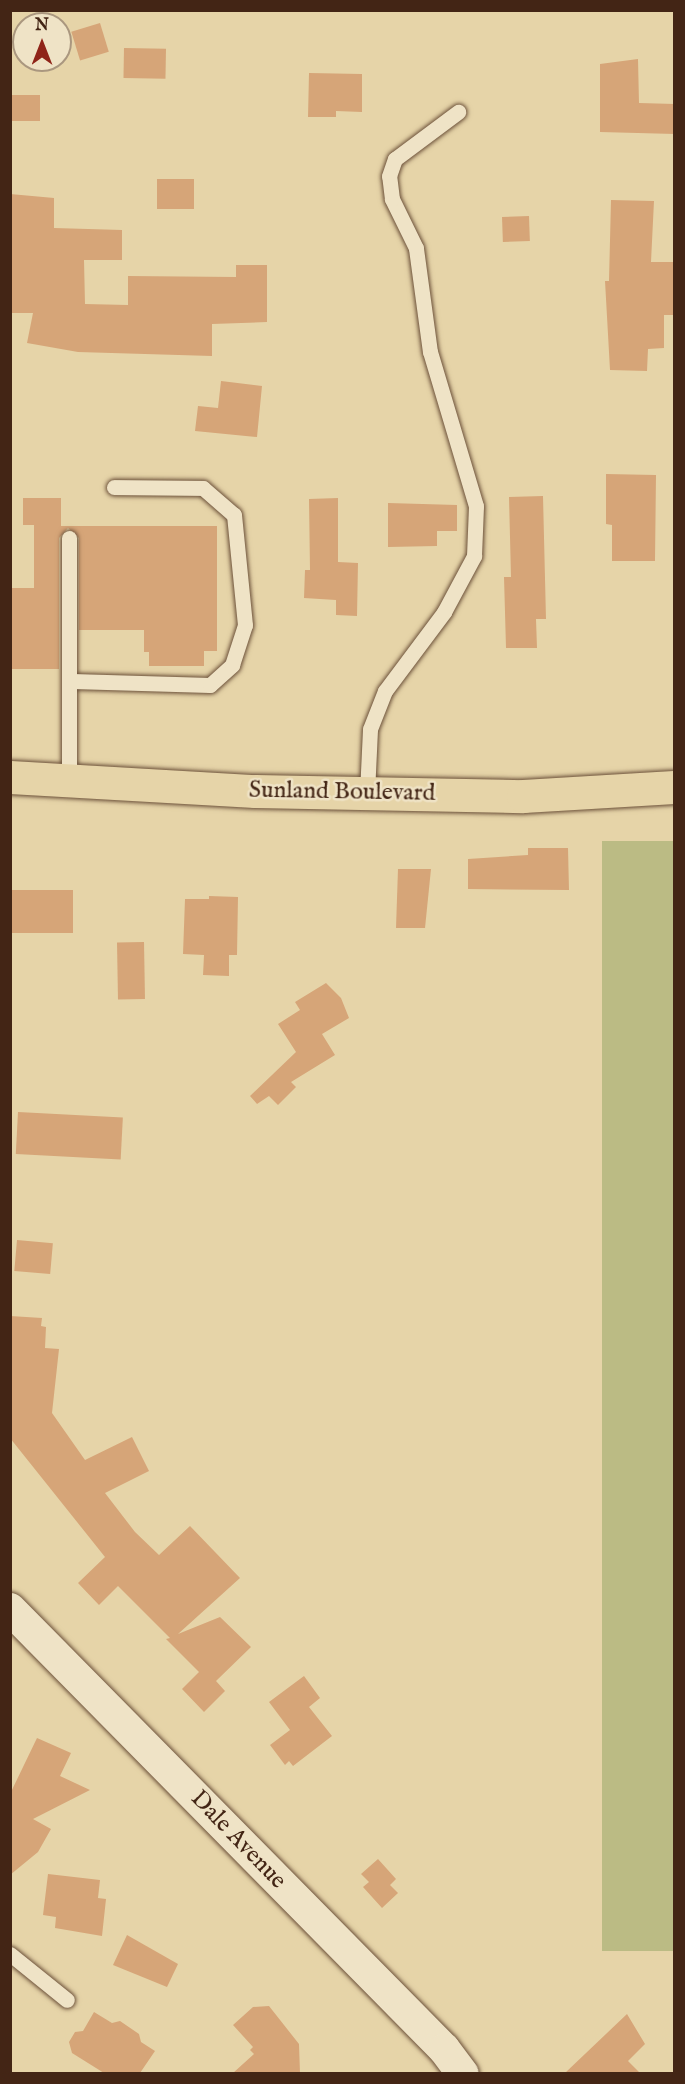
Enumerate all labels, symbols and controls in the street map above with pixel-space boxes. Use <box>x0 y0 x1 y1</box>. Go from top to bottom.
north arrow <box>12 12 72 72</box>
text: N <box>35 16 49 36</box>
street label: Sunland Boulevard <box>249 776 435 808</box>
street label: Dale Avenue <box>184 1785 292 1895</box>

